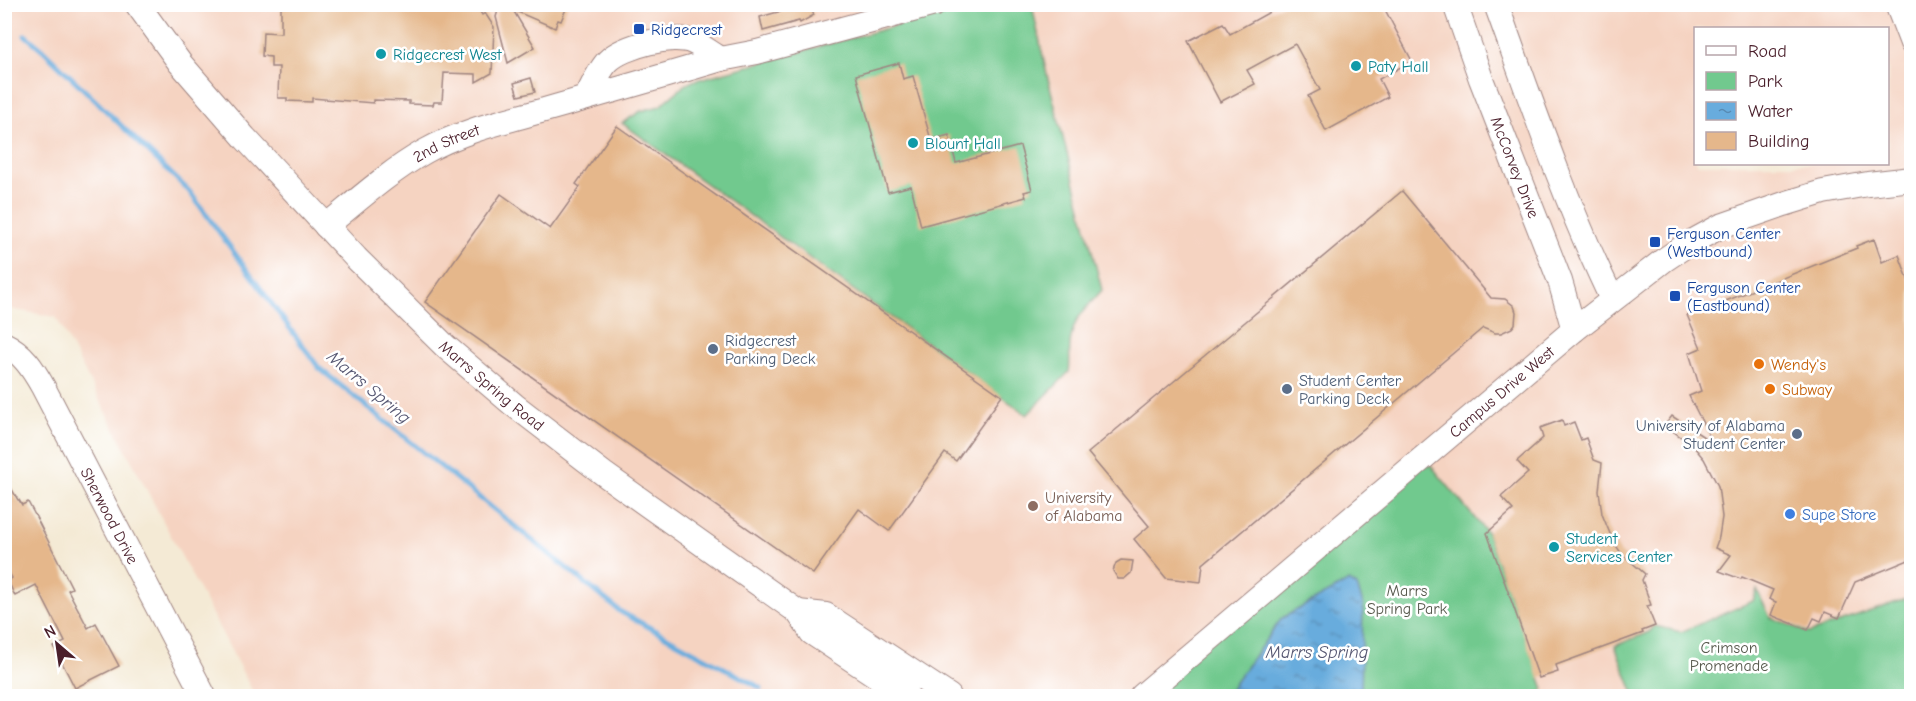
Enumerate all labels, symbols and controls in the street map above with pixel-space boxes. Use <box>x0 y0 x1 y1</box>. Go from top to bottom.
place label: Ridgecrest <box>651 21 723 39</box>
marker: Ridgecrest <box>632 22 646 36</box>
legend <box>1694 27 1889 165</box>
text: Road <box>1748 41 1787 62</box>
place label: Ridgecrest West <box>393 46 502 64</box>
marker: Ridgecrest West <box>374 47 388 61</box>
place label: Paty Hall <box>1368 58 1428 76</box>
marker: Paty Hall <box>1349 59 1363 73</box>
text: Park <box>1748 71 1783 92</box>
text: Water <box>1748 101 1793 122</box>
street label: McCorvey Drive <box>1487 114 1542 221</box>
street label: 2nd Street <box>410 121 482 166</box>
text: Building <box>1748 131 1810 152</box>
place label: Blount Hall <box>925 135 1001 153</box>
marker: Blount Hall <box>906 136 920 150</box>
place label: Ferguson Center (Westbound) <box>1667 225 1781 261</box>
marker: Ferguson Center (Westbound) <box>1648 235 1662 249</box>
place label: Ferguson Center (Eastbound) <box>1687 279 1801 315</box>
marker: Ferguson Center (Eastbound) <box>1668 289 1682 303</box>
place label: Ridgecrest Parking Deck <box>725 332 816 368</box>
street label: Marrs Spring Road <box>435 337 547 435</box>
marker: Ridgecrest Parking Deck <box>706 342 720 356</box>
street label: Campus Drive West <box>1446 343 1558 442</box>
water label: Marrs Spring <box>322 346 415 428</box>
place label: Wendy's <box>1771 356 1826 374</box>
marker: Wendy's <box>1752 357 1766 371</box>
place label: Student Center Parking Deck <box>1299 372 1402 408</box>
place label: Subway <box>1782 381 1833 399</box>
marker: Student Center Parking Deck <box>1280 382 1294 396</box>
marker: Subway <box>1763 382 1777 396</box>
place label: University of Alabama Student Center <box>1636 417 1786 453</box>
marker: University of Alabama Student Center <box>1790 427 1804 441</box>
street label: Sherwood Drive <box>77 465 142 567</box>
place label: University of Alabama <box>1045 489 1123 525</box>
marker: University of Alabama <box>1026 499 1040 513</box>
place label: Supe Store <box>1802 506 1876 524</box>
marker: Supe Store <box>1783 507 1797 521</box>
place label: Student Services Center <box>1566 530 1673 566</box>
marker: Student Services Center <box>1547 540 1561 554</box>
park label: Marrs Spring Park <box>1367 582 1448 618</box>
north arrow <box>27 614 87 674</box>
text: N <box>41 621 59 642</box>
park label: Crimson Promenade <box>1690 639 1768 675</box>
water label: Marrs Spring <box>1265 642 1368 663</box>

